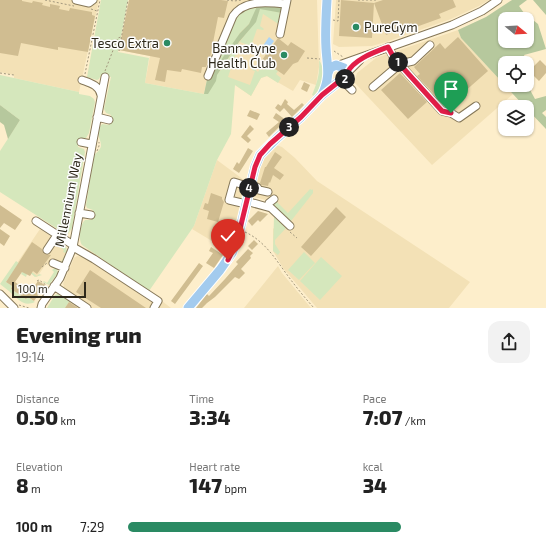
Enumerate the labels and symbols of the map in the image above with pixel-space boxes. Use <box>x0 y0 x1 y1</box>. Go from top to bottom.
north arrow <box>498 12 534 48</box>
place label: PureGym <box>364 19 418 35</box>
marker: PureGym <box>351 22 361 32</box>
place label: Tesco Extra <box>91 35 159 51</box>
marker: Tesco Extra <box>162 38 172 48</box>
place label: Bannatyne Health Club <box>208 40 276 71</box>
marker: Bannatyne Health Club <box>279 50 289 60</box>
pin: 1 <box>388 52 408 72</box>
pin: 2 <box>335 69 355 89</box>
pin <box>434 72 468 113</box>
pin: 3 <box>279 117 299 137</box>
street label: Millennium Way <box>51 152 85 248</box>
pin: 4 <box>239 178 259 198</box>
pin <box>211 219 245 260</box>
scale bar <box>12 280 86 299</box>

